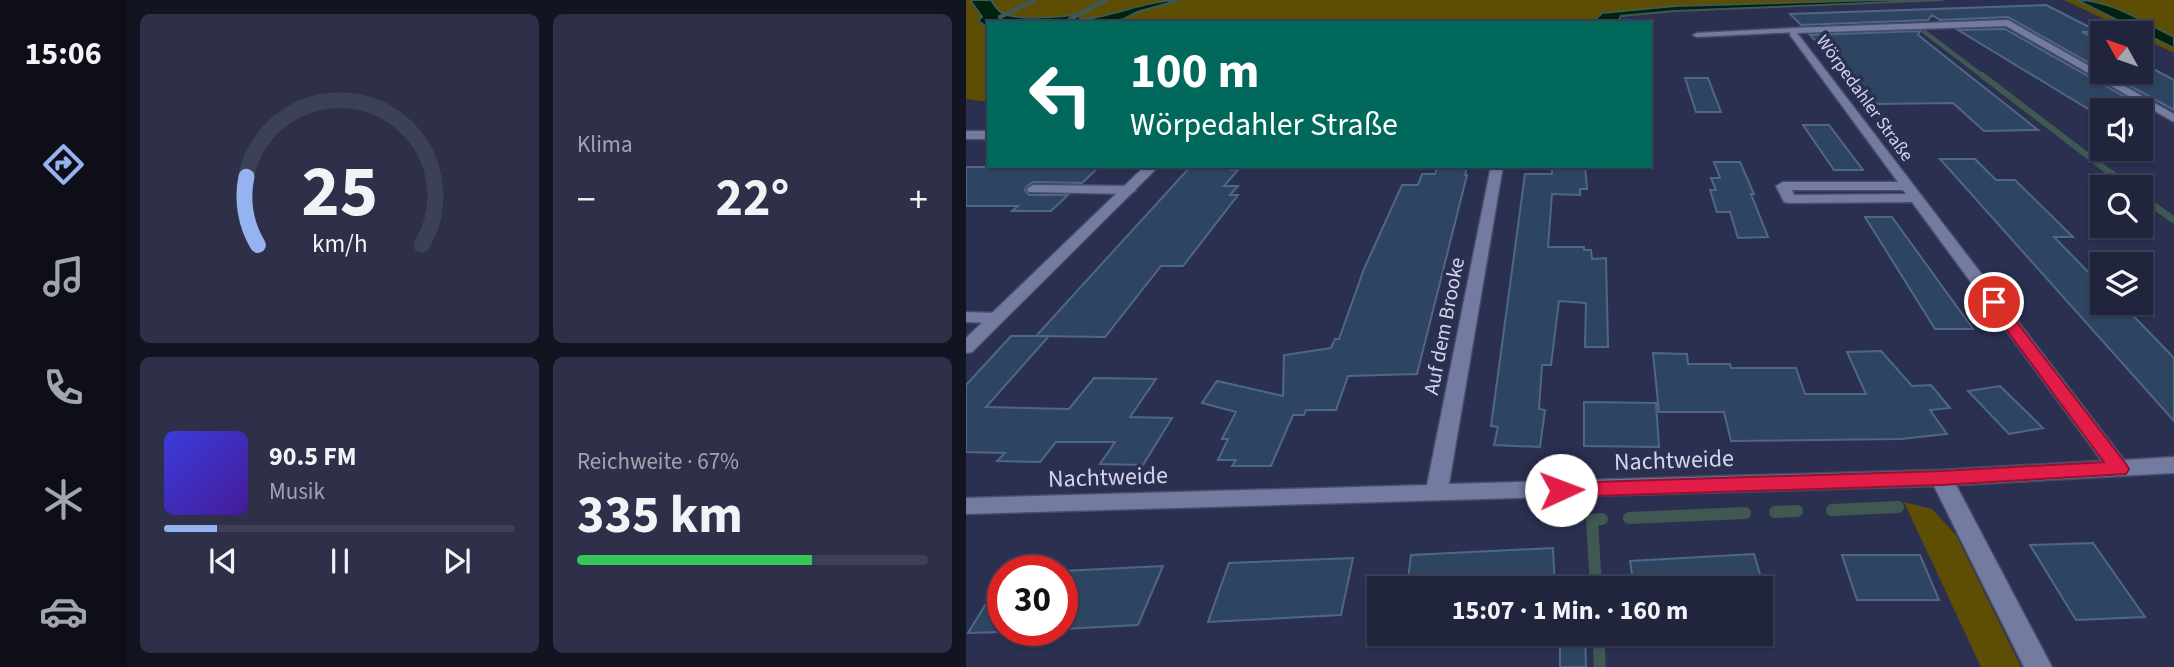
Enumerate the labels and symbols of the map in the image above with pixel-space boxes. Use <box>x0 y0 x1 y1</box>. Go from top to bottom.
north arrow <box>2090 21 2152 84</box>
street label: Wörpedahler Straße <box>1810 30 1919 167</box>
street label: Auf dem Brooke <box>1416 255 1472 397</box>
pin <box>1964 272 2024 332</box>
street label: Nachtweide <box>1613 441 1735 480</box>
position arrow <box>1524 453 1598 527</box>
street label: Nachtweide <box>1047 458 1169 497</box>
speed limit sign: 30 <box>987 555 1078 646</box>

